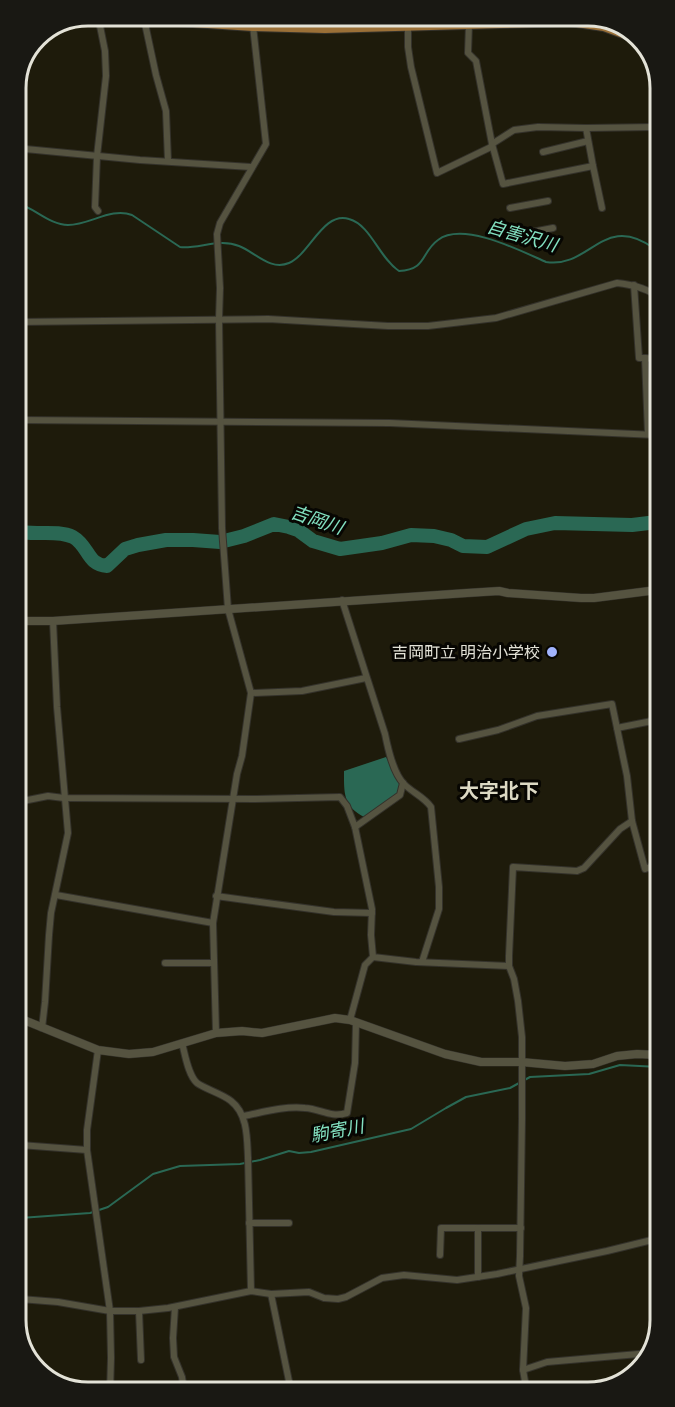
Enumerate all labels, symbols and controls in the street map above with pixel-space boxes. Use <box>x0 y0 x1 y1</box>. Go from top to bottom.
water label: 自害沢川 <box>485 216 562 256</box>
water label: 吉岡川 <box>288 501 348 539</box>
place label: 吉岡町立 明治小学校 <box>392 643 540 662</box>
marker: 吉岡町立 明治小学校 <box>545 645 559 659</box>
district label: 大字北下 <box>459 779 539 803</box>
water label: 駒寄川 <box>308 1115 367 1146</box>

